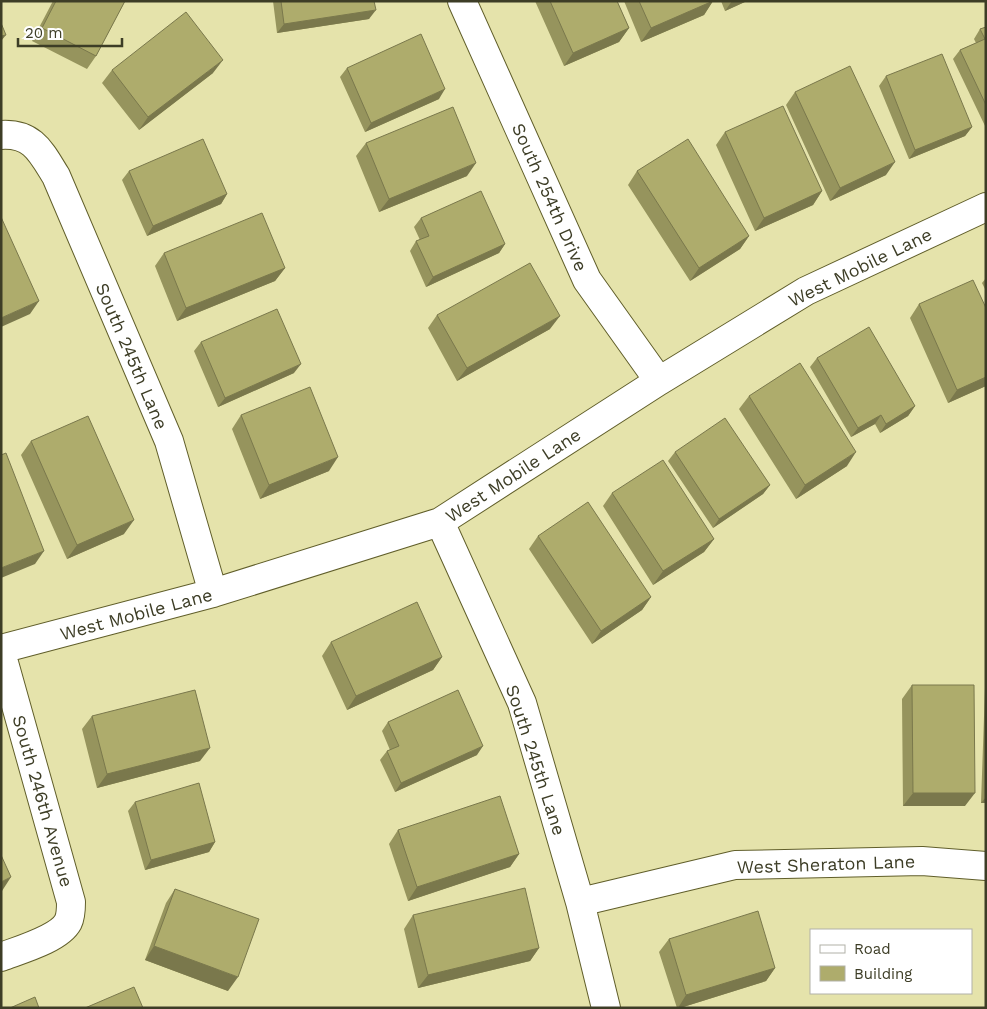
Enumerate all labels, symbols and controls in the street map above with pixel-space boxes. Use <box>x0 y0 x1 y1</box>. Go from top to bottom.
scale bar <box>18 15 121 47</box>
text: 20 m <box>25 24 63 42</box>
street label: South 254th Drive <box>508 120 592 274</box>
street label: West Mobile Lane <box>785 223 935 311</box>
street label: South 245th Lane <box>92 280 172 432</box>
street label: West Mobile Lane <box>442 423 584 527</box>
street label: West Mobile Lane <box>58 584 214 644</box>
street label: South 245th Lane <box>502 682 570 838</box>
street label: South 246th Avenue <box>8 713 78 889</box>
street label: West Sheraton Lane <box>737 850 915 878</box>
legend <box>810 929 972 994</box>
text: Road <box>854 940 891 958</box>
text: Building <box>854 965 912 983</box>

